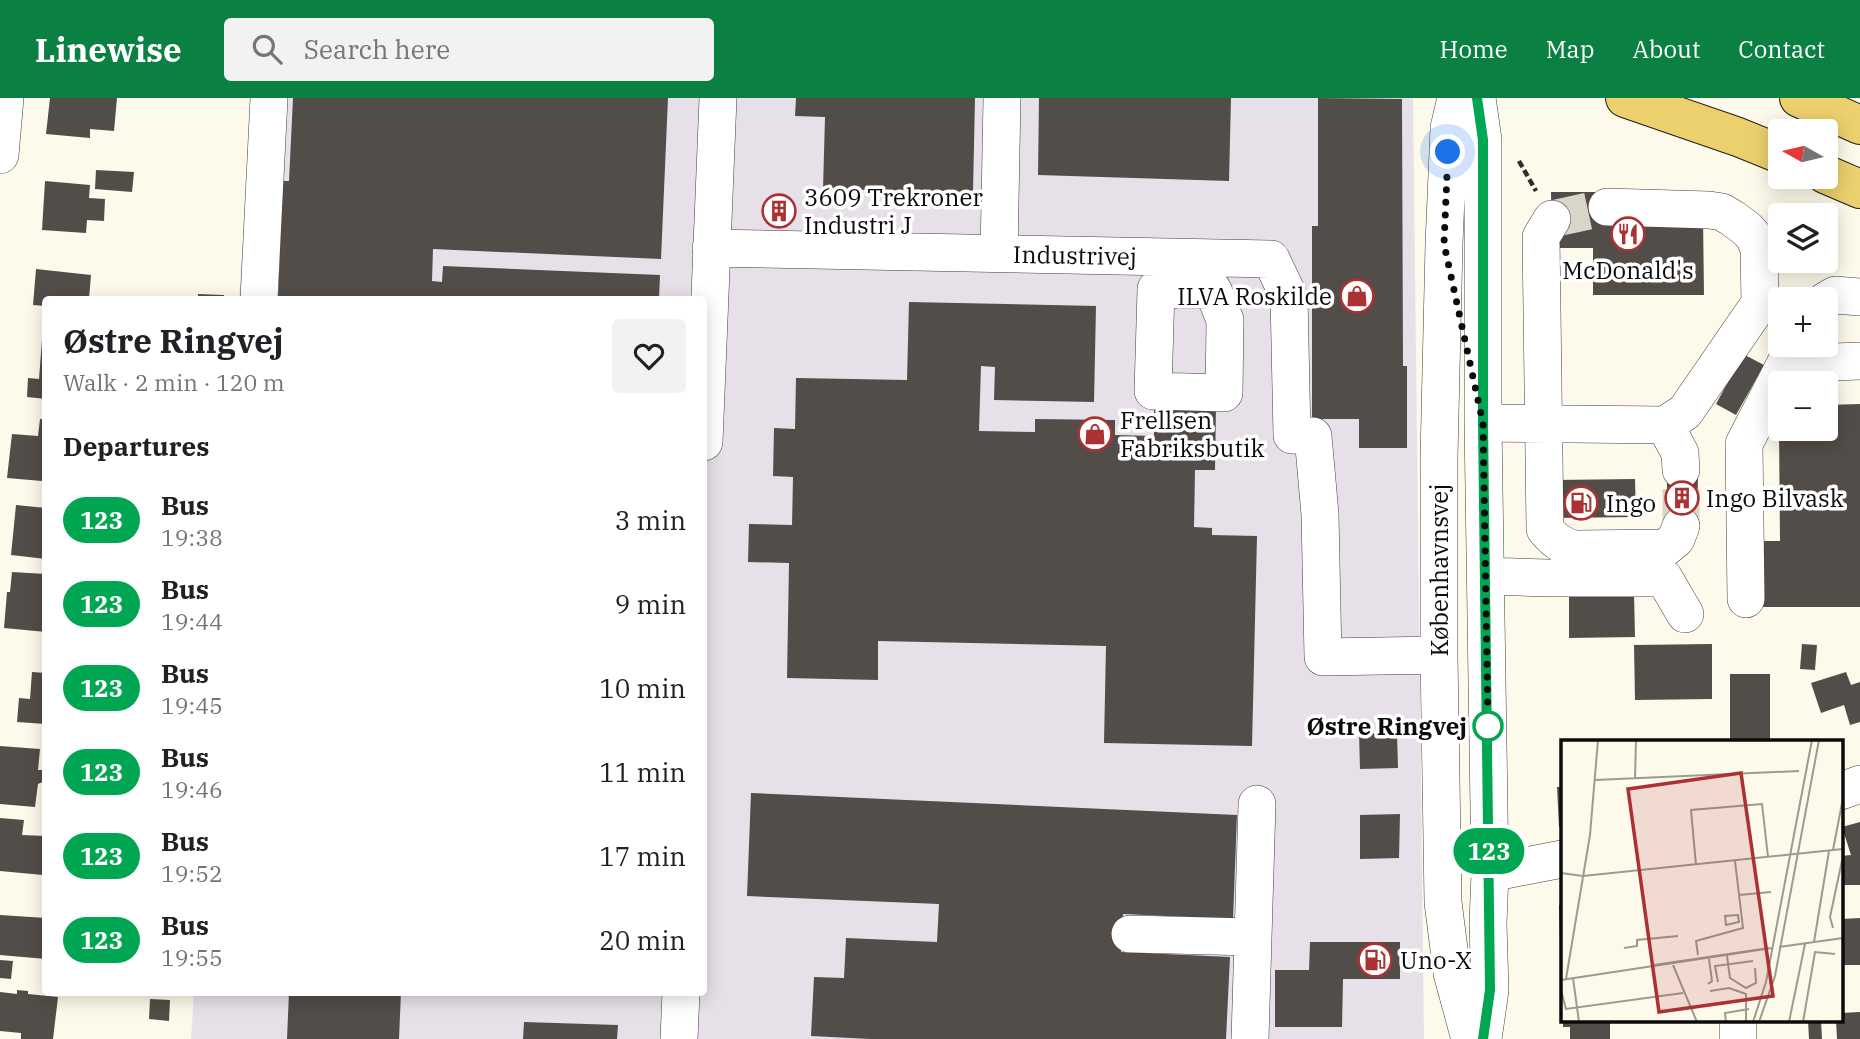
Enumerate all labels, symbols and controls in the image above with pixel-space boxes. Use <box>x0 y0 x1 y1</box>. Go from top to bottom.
search box <box>224 18 714 81</box>
text: Linewise <box>35 28 182 71</box>
icon: search <box>248 30 286 68</box>
text: Search here <box>304 32 450 66</box>
text: Home <box>1440 33 1508 65</box>
text: Map <box>1546 33 1594 65</box>
text: About <box>1632 33 1700 65</box>
text: Contact <box>1738 33 1825 65</box>
north arrow <box>1768 119 1838 189</box>
map controls <box>1768 119 1838 441</box>
your location <box>1430 134 1465 169</box>
place label: 3609 Trekroner Industri J <box>804 181 983 241</box>
building icon: 3609 Trekroner Industri J <box>760 192 798 230</box>
button: layers <box>1768 203 1838 273</box>
restaurant icon: McDonald's <box>1609 215 1647 253</box>
street label: Industrivej <box>1013 238 1137 272</box>
place label: McDonald's <box>1562 254 1694 286</box>
shop icon: ILVA Roskilde <box>1338 277 1376 315</box>
place label: ILVA Roskilde <box>1177 280 1332 312</box>
button: + <box>1768 287 1838 357</box>
text: Østre Ringvej <box>63 319 284 362</box>
button: heart <box>612 319 686 393</box>
text: Walk · 2 min · 120 m <box>63 367 285 397</box>
button: − <box>1768 371 1838 441</box>
place label: Frellsen Fabriksbutik <box>1120 404 1264 464</box>
shop icon: Frellsen Fabriksbutik <box>1076 415 1114 453</box>
text: Departures <box>63 429 209 463</box>
building icon: Ingo Bilvask <box>1663 479 1701 517</box>
place label: Ingo Bilvask <box>1706 482 1844 514</box>
street label: Københavnsvej <box>1423 484 1455 656</box>
fuel station icon: Ingo <box>1562 484 1600 522</box>
place label: Ingo <box>1606 487 1656 519</box>
text: Bus <box>161 488 209 522</box>
text: 3 min <box>615 503 686 537</box>
text: 123 <box>80 504 123 536</box>
text: 19:38 <box>161 522 223 552</box>
text: Bus <box>161 572 209 606</box>
text: 9 min <box>615 587 686 621</box>
text: 123 <box>80 588 123 620</box>
text: 19:44 <box>161 606 223 636</box>
text: Bus <box>161 656 209 690</box>
text: 10 min <box>599 671 686 705</box>
text: 123 <box>80 672 123 704</box>
text: 19:45 <box>161 690 223 720</box>
place label: Østre Ringvej <box>1307 710 1467 742</box>
marker: Østre Ringvej <box>1473 711 1503 741</box>
text: Bus <box>161 740 209 774</box>
inset map <box>1561 740 1842 1021</box>
text: 11 min <box>599 755 686 789</box>
text: 123 <box>80 756 123 788</box>
text: 19:46 <box>161 774 223 804</box>
text: Bus <box>161 824 209 858</box>
line badge: 123 <box>1449 828 1529 874</box>
text: 123 <box>1467 835 1511 867</box>
text: 17 min <box>599 839 686 873</box>
text: 123 <box>80 840 123 872</box>
text: 19:52 <box>161 858 223 888</box>
text: Bus <box>161 908 209 942</box>
text: 20 min <box>599 923 686 957</box>
text: 123 <box>80 924 123 956</box>
fuel station icon: Uno-X <box>1356 941 1394 979</box>
text: 19:55 <box>161 942 223 972</box>
place label: Uno-X <box>1400 944 1472 976</box>

